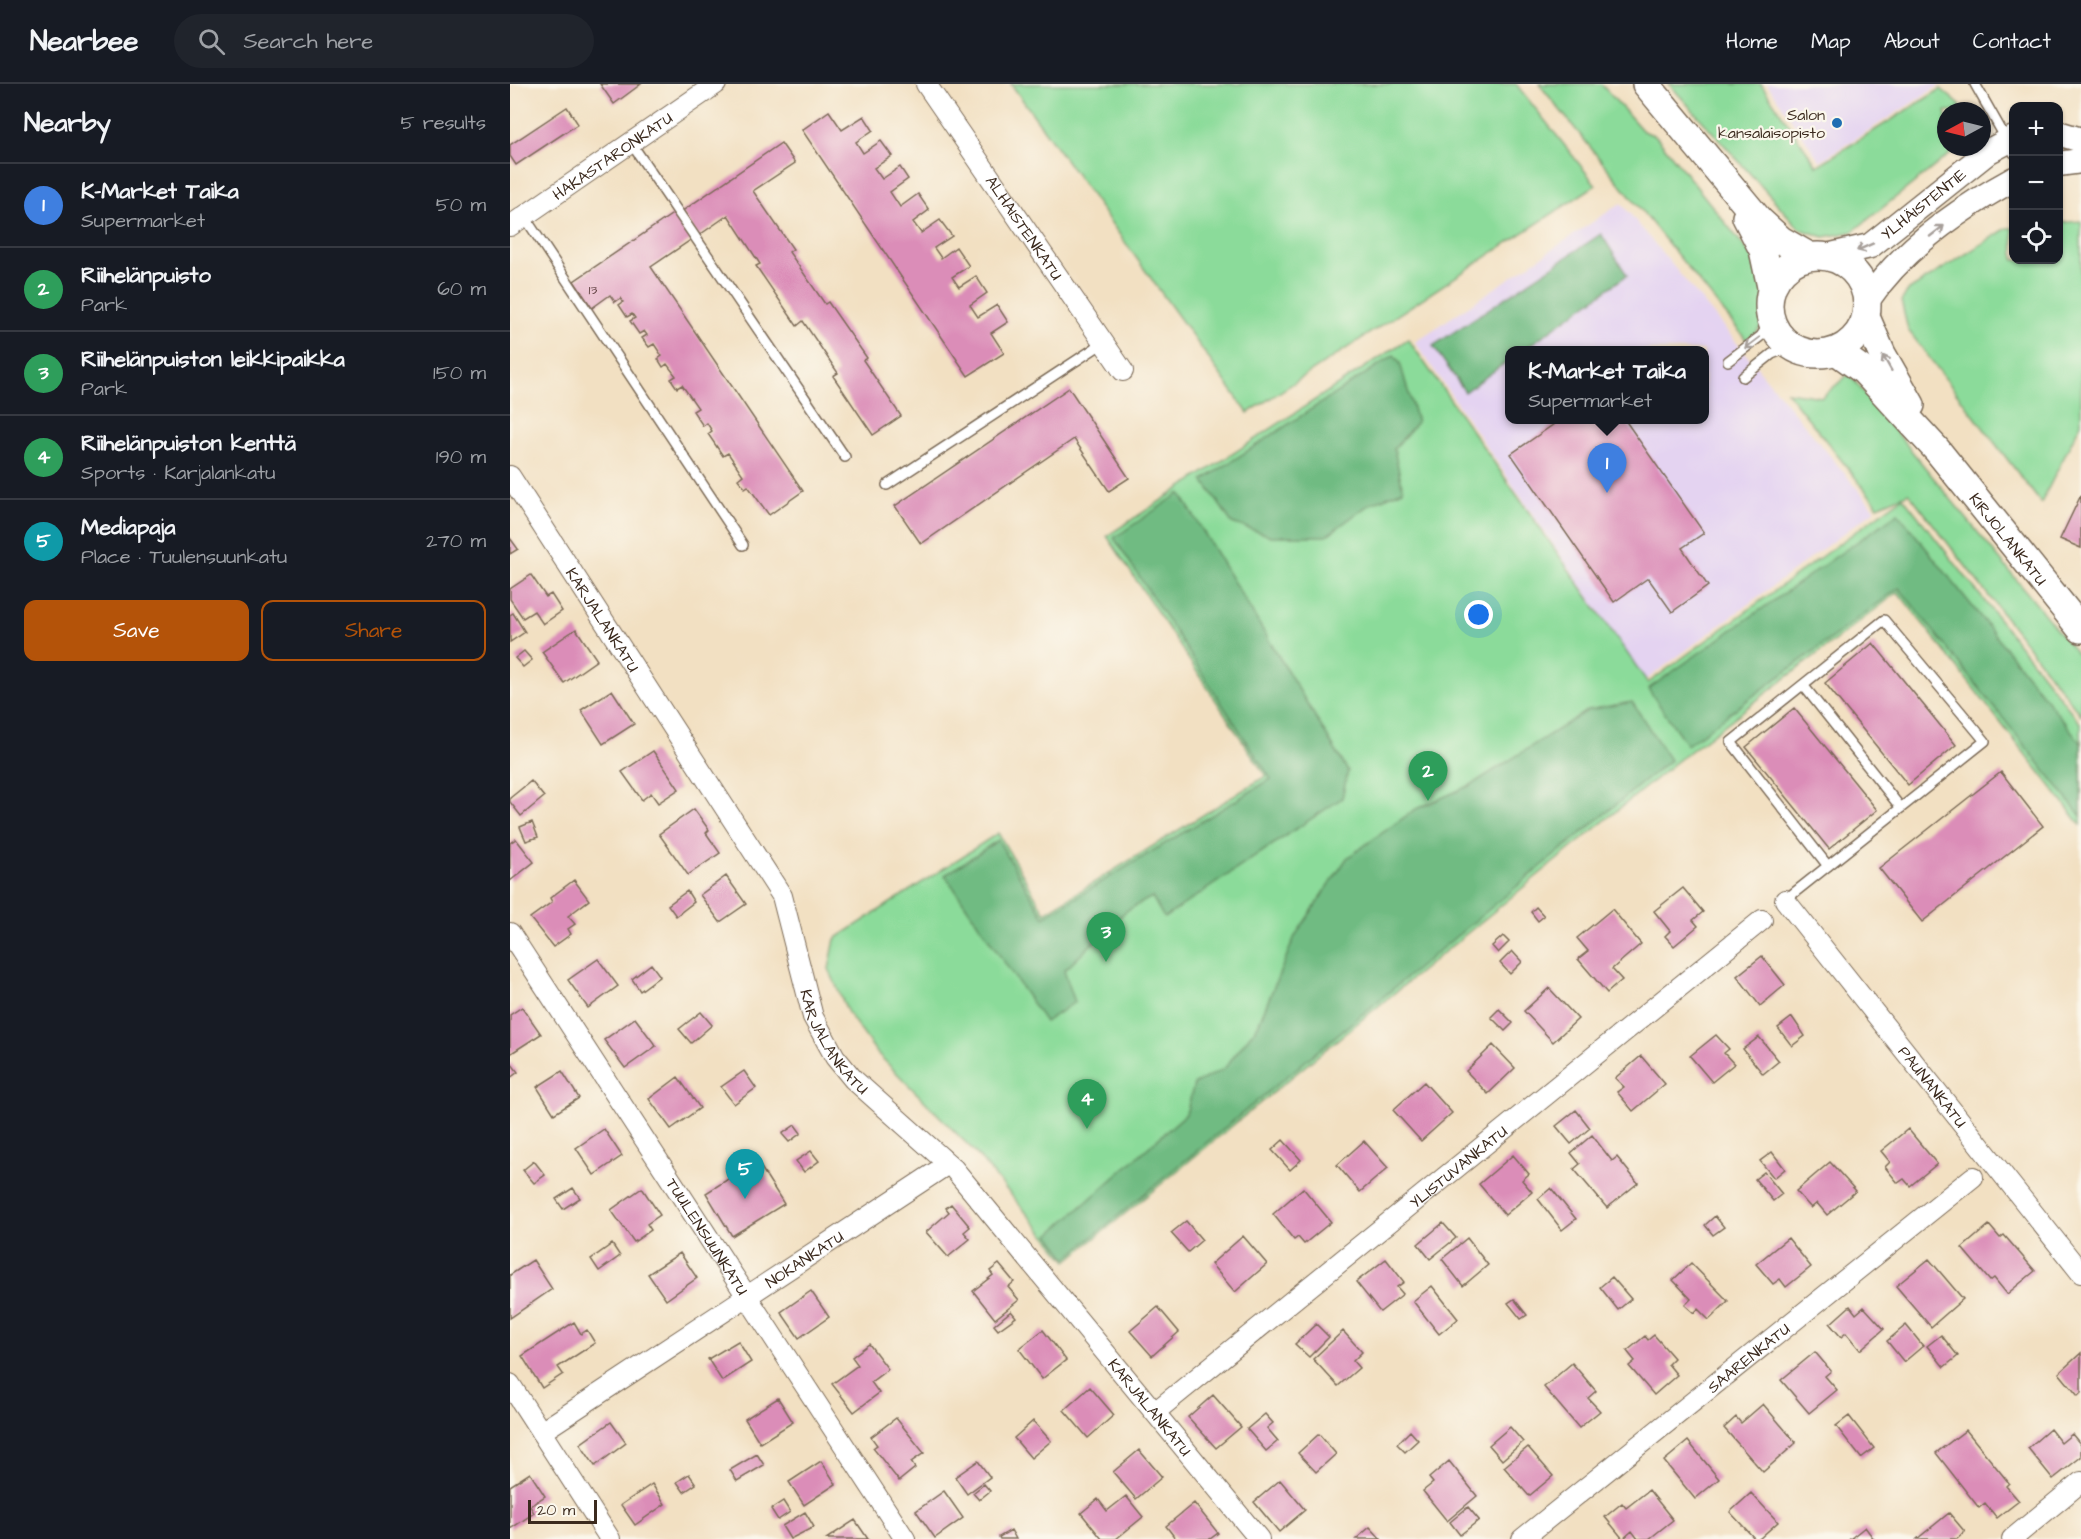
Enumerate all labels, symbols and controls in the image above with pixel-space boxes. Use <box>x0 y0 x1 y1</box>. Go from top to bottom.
search box <box>174 14 594 68</box>
text: Nearbee <box>30 22 138 61</box>
icon: search <box>195 25 228 58</box>
text: Search here <box>243 26 373 57</box>
text: Home <box>1726 27 1778 56</box>
text: Map <box>1811 27 1851 56</box>
text: About <box>1884 27 1940 56</box>
text: Contact <box>1973 27 2051 56</box>
north arrow <box>1937 102 1991 156</box>
map controls <box>2009 102 2063 264</box>
button: + <box>2009 102 2063 156</box>
place label: Salon kansalaisopisto <box>1718 104 1825 144</box>
text: Nearby <box>24 105 111 141</box>
street label: HAKASTARONKATU <box>548 107 677 206</box>
text: 5 results <box>401 109 486 137</box>
marker: Salon kansalaisopisto <box>1830 116 1844 130</box>
button: − <box>2009 156 2063 210</box>
street label: YLHÄISTENTIE <box>1876 163 1971 245</box>
street label: ALHAISTENKATU <box>980 171 1067 285</box>
text: K-Market Taika <box>81 176 239 207</box>
text: 1 <box>42 191 45 219</box>
text: 50 m <box>436 191 486 219</box>
text: Supermarket <box>81 207 205 235</box>
button: locate <box>2009 210 2063 264</box>
one-way arrow <box>1929 224 1945 237</box>
one-way arrow <box>1857 241 1875 253</box>
text: Riihelänpuisto <box>81 260 211 291</box>
text: 2 <box>38 275 49 303</box>
text: 60 m <box>437 275 486 303</box>
house number: 13 <box>589 280 597 300</box>
text: Park <box>81 291 127 319</box>
one-way arrow <box>1744 337 1760 349</box>
text: Riihelänpuiston leikkipaikka <box>81 344 345 375</box>
popup <box>1505 346 1709 424</box>
one-way arrow <box>1881 355 1893 372</box>
text: K-Market Taika <box>1528 356 1686 387</box>
text: 3 <box>38 359 49 387</box>
text: 150 m <box>433 359 486 387</box>
text: Park <box>81 375 127 403</box>
text: Supermarket <box>1528 387 1652 415</box>
text: Riihelänpuiston kenttä <box>81 428 296 459</box>
text: 4 <box>37 443 50 471</box>
text: 190 m <box>436 443 486 471</box>
pin: 1 <box>1588 444 1626 493</box>
text: Sports · Karjalankatu <box>81 459 275 487</box>
street label: KIRJOLANKATU <box>1964 489 2052 590</box>
text: Mediapaja <box>81 512 175 543</box>
text: 5 <box>36 527 51 555</box>
text: 270 m <box>426 527 486 555</box>
text: Place · Tuulensuunkatu <box>81 543 287 571</box>
street label: KARJALANKATU <box>560 564 644 677</box>
button: Save <box>24 600 249 661</box>
button: Share <box>261 600 486 661</box>
your location <box>1464 600 1493 629</box>
pin: 2 <box>1408 752 1448 801</box>
pin: 3 <box>1086 912 1126 962</box>
street label: KARJALANKATU <box>794 987 873 1100</box>
street label: PAUNANKATU <box>1893 1042 1971 1133</box>
pin: 4 <box>1068 1080 1106 1129</box>
street label: YLISTUVANKATU <box>1405 1121 1512 1214</box>
pin: 5 <box>726 1150 764 1199</box>
street label: TUULENSUUNKATU <box>661 1174 753 1300</box>
street label: NOKANKATU <box>761 1226 848 1293</box>
street label: SAARENKATU <box>1703 1318 1795 1398</box>
street label: KARJALANKATU <box>1103 1354 1196 1461</box>
scale bar <box>528 1497 597 1524</box>
text: 20 m <box>537 1499 575 1521</box>

